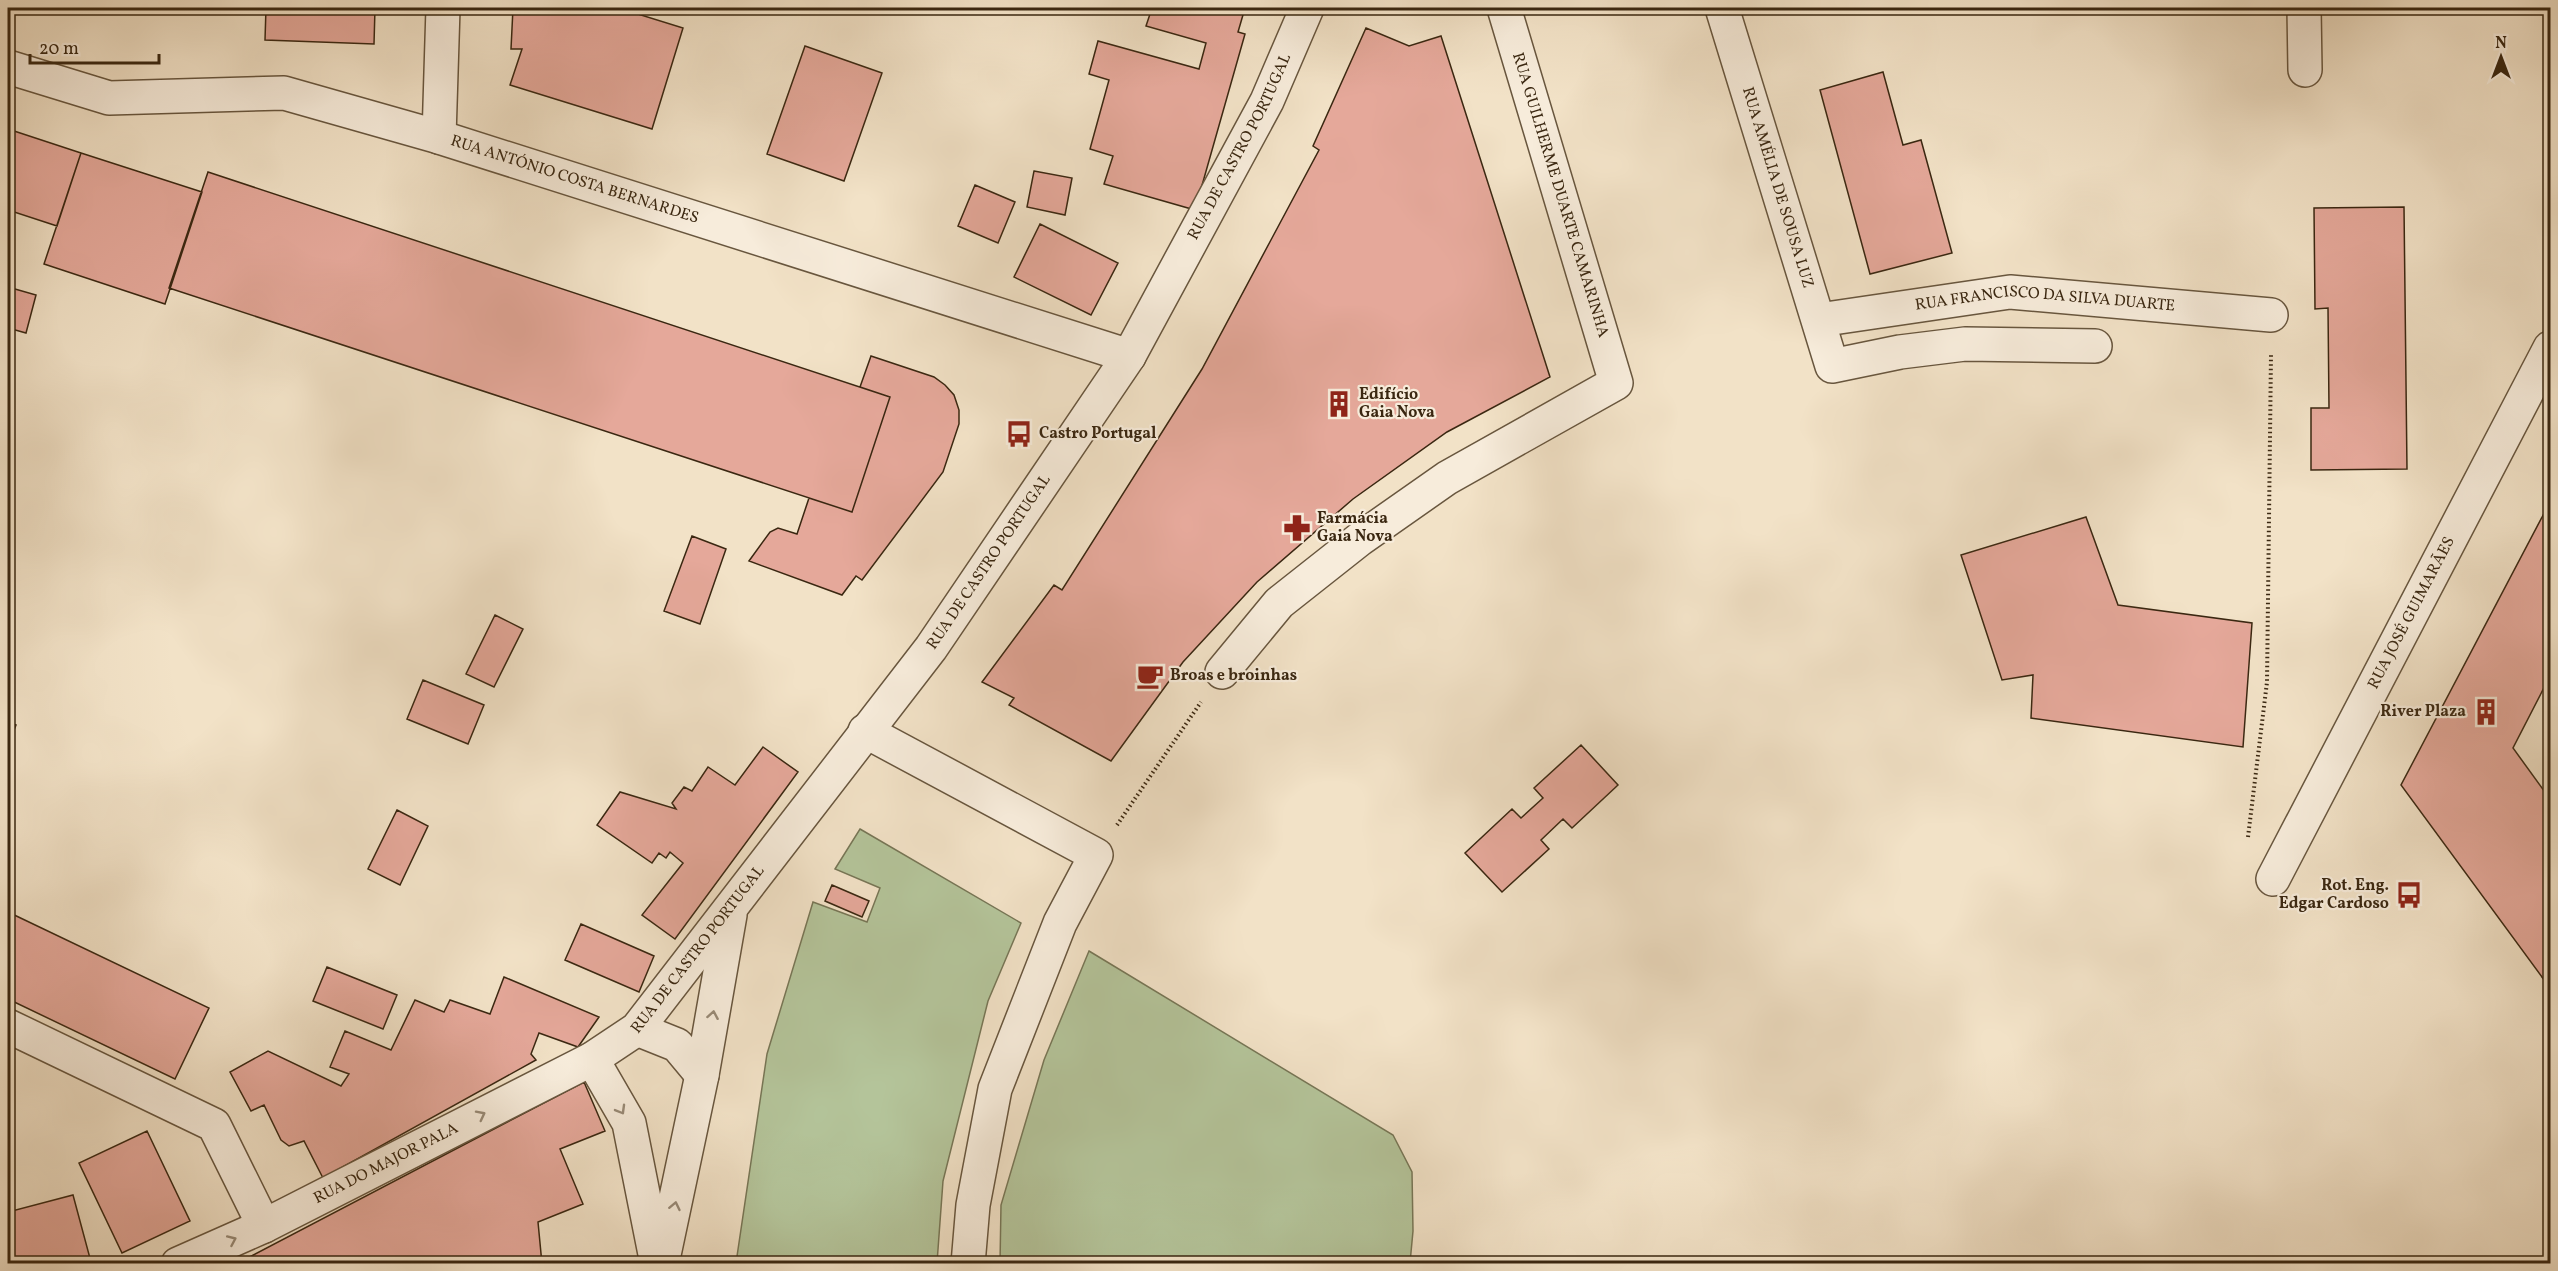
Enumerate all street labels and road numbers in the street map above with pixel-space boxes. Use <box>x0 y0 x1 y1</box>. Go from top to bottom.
street label: RUA DE CASTRO PORTUGAL <box>1183 50 1297 244</box>
street label: RUA GUILHERME DUARTE CAMARINHA <box>1506 50 1614 340</box>
street label: RUA AMÉLIA DE SOUSA LUZ <box>1736 84 1819 291</box>
street label: RUA ANTÓNIO COSTA BERNARDES <box>448 130 701 230</box>
street label: RUA FRANCISCO DA SILVA DUARTE <box>1914 281 2176 317</box>
street label: RUA DE CASTRO PORTUGAL <box>922 470 1056 654</box>
street label: RUA JOSÉ GUIMARÃES <box>2363 533 2461 693</box>
street label: RUA DE CASTRO PORTUGAL <box>626 861 770 1039</box>
street label: RUA DO MAJOR PALA <box>310 1118 462 1210</box>

